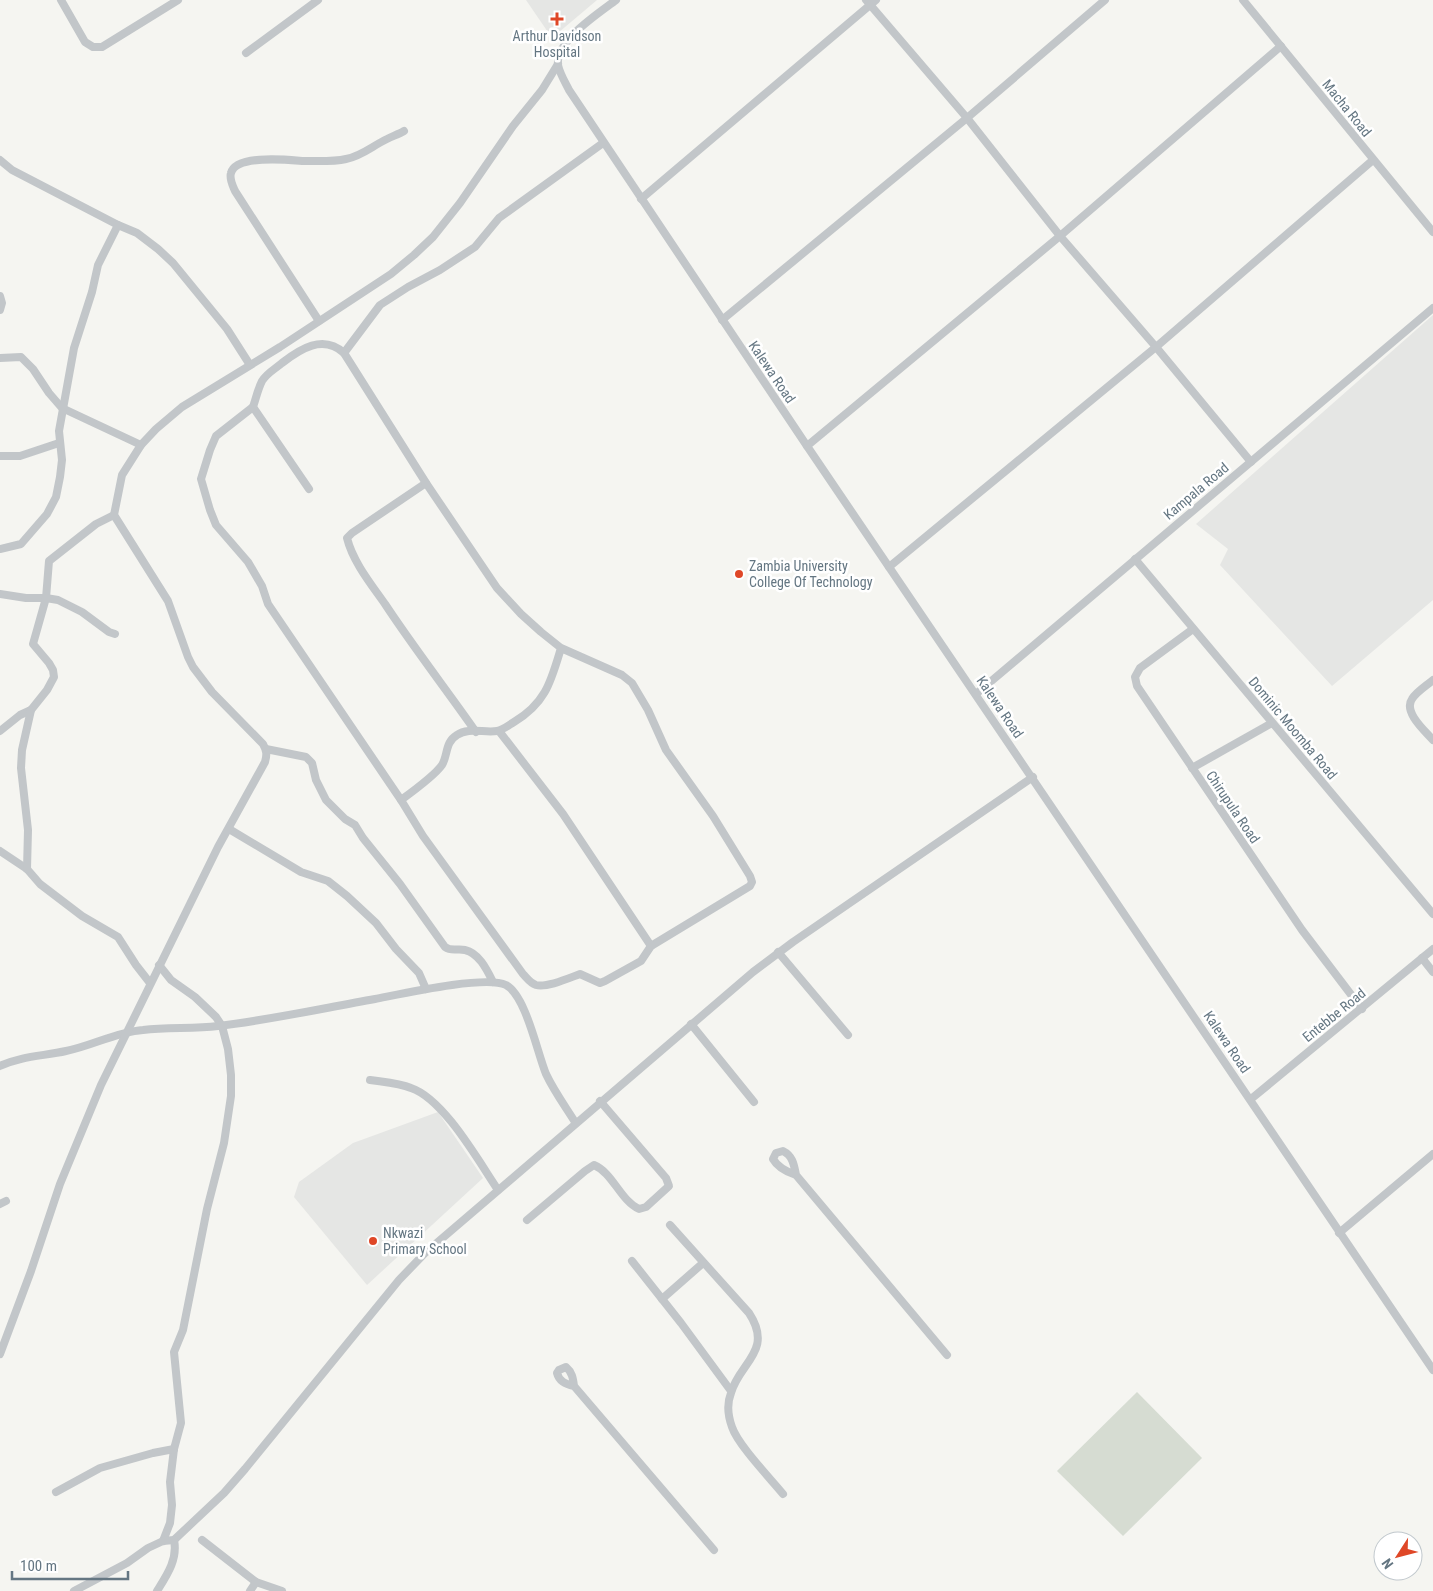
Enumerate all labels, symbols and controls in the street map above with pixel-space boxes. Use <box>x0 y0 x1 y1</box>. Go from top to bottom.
marker: Arthur Davidson Hospital <box>550 12 564 26</box>
place label: Arthur Davidson Hospital <box>513 28 601 60</box>
street label: Macha Road <box>1319 76 1375 140</box>
street label: Kalewa Road <box>745 338 799 406</box>
street label: Kampala Road <box>1160 459 1232 523</box>
place label: Zambia University College Of Technology <box>749 558 873 590</box>
marker: Zambia University College Of Technology <box>733 568 745 580</box>
street label: Kalewa Road <box>973 673 1027 741</box>
street label: Dominic Moomba Road <box>1246 674 1340 782</box>
street label: Chirupula Road <box>1203 768 1263 846</box>
street label: Entebbe Road <box>1299 985 1369 1045</box>
street label: Kalewa Road <box>1200 1008 1254 1076</box>
place label: Nkwazi Primary School <box>383 1225 467 1257</box>
marker: Nkwazi Primary School <box>367 1235 379 1247</box>
north arrow <box>1373 1531 1423 1581</box>
scale bar <box>12 1548 129 1580</box>
text: N <box>1378 1555 1396 1572</box>
text: 100 m <box>20 1557 57 1575</box>

